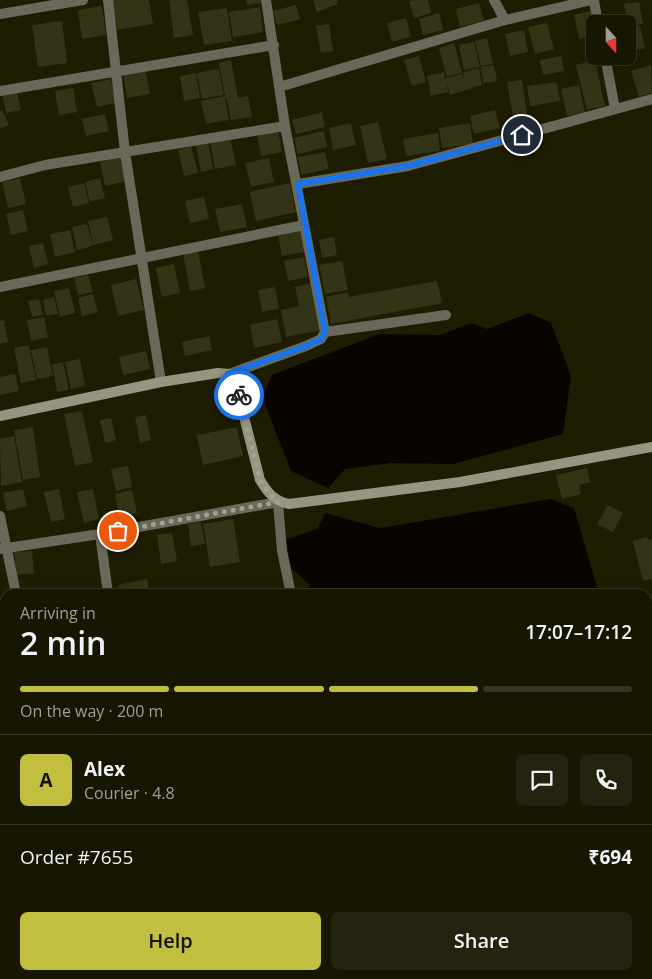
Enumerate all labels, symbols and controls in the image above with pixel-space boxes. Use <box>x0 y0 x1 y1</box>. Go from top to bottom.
north arrow <box>586 15 636 65</box>
map controls <box>586 15 636 65</box>
pin <box>501 114 543 156</box>
icon: home <box>508 121 536 149</box>
courier <box>214 370 264 420</box>
icon: bike <box>225 381 253 409</box>
pin <box>97 510 139 552</box>
icon: bag <box>104 517 132 545</box>
text: Arriving in <box>20 602 96 624</box>
text: 17:07–17:12 <box>525 619 632 645</box>
text: 2 min <box>20 621 106 664</box>
text: On the way · 200 m <box>20 700 163 722</box>
button: chat <box>516 754 568 806</box>
button: phone <box>580 754 632 806</box>
text: Alex <box>84 756 125 782</box>
text: A <box>39 767 53 793</box>
text: Courier · 4.8 <box>84 782 175 804</box>
text: Order #7655 <box>20 844 133 870</box>
text: ₹694 <box>589 844 632 870</box>
button: Help <box>20 912 321 970</box>
button: Share <box>331 912 632 970</box>

